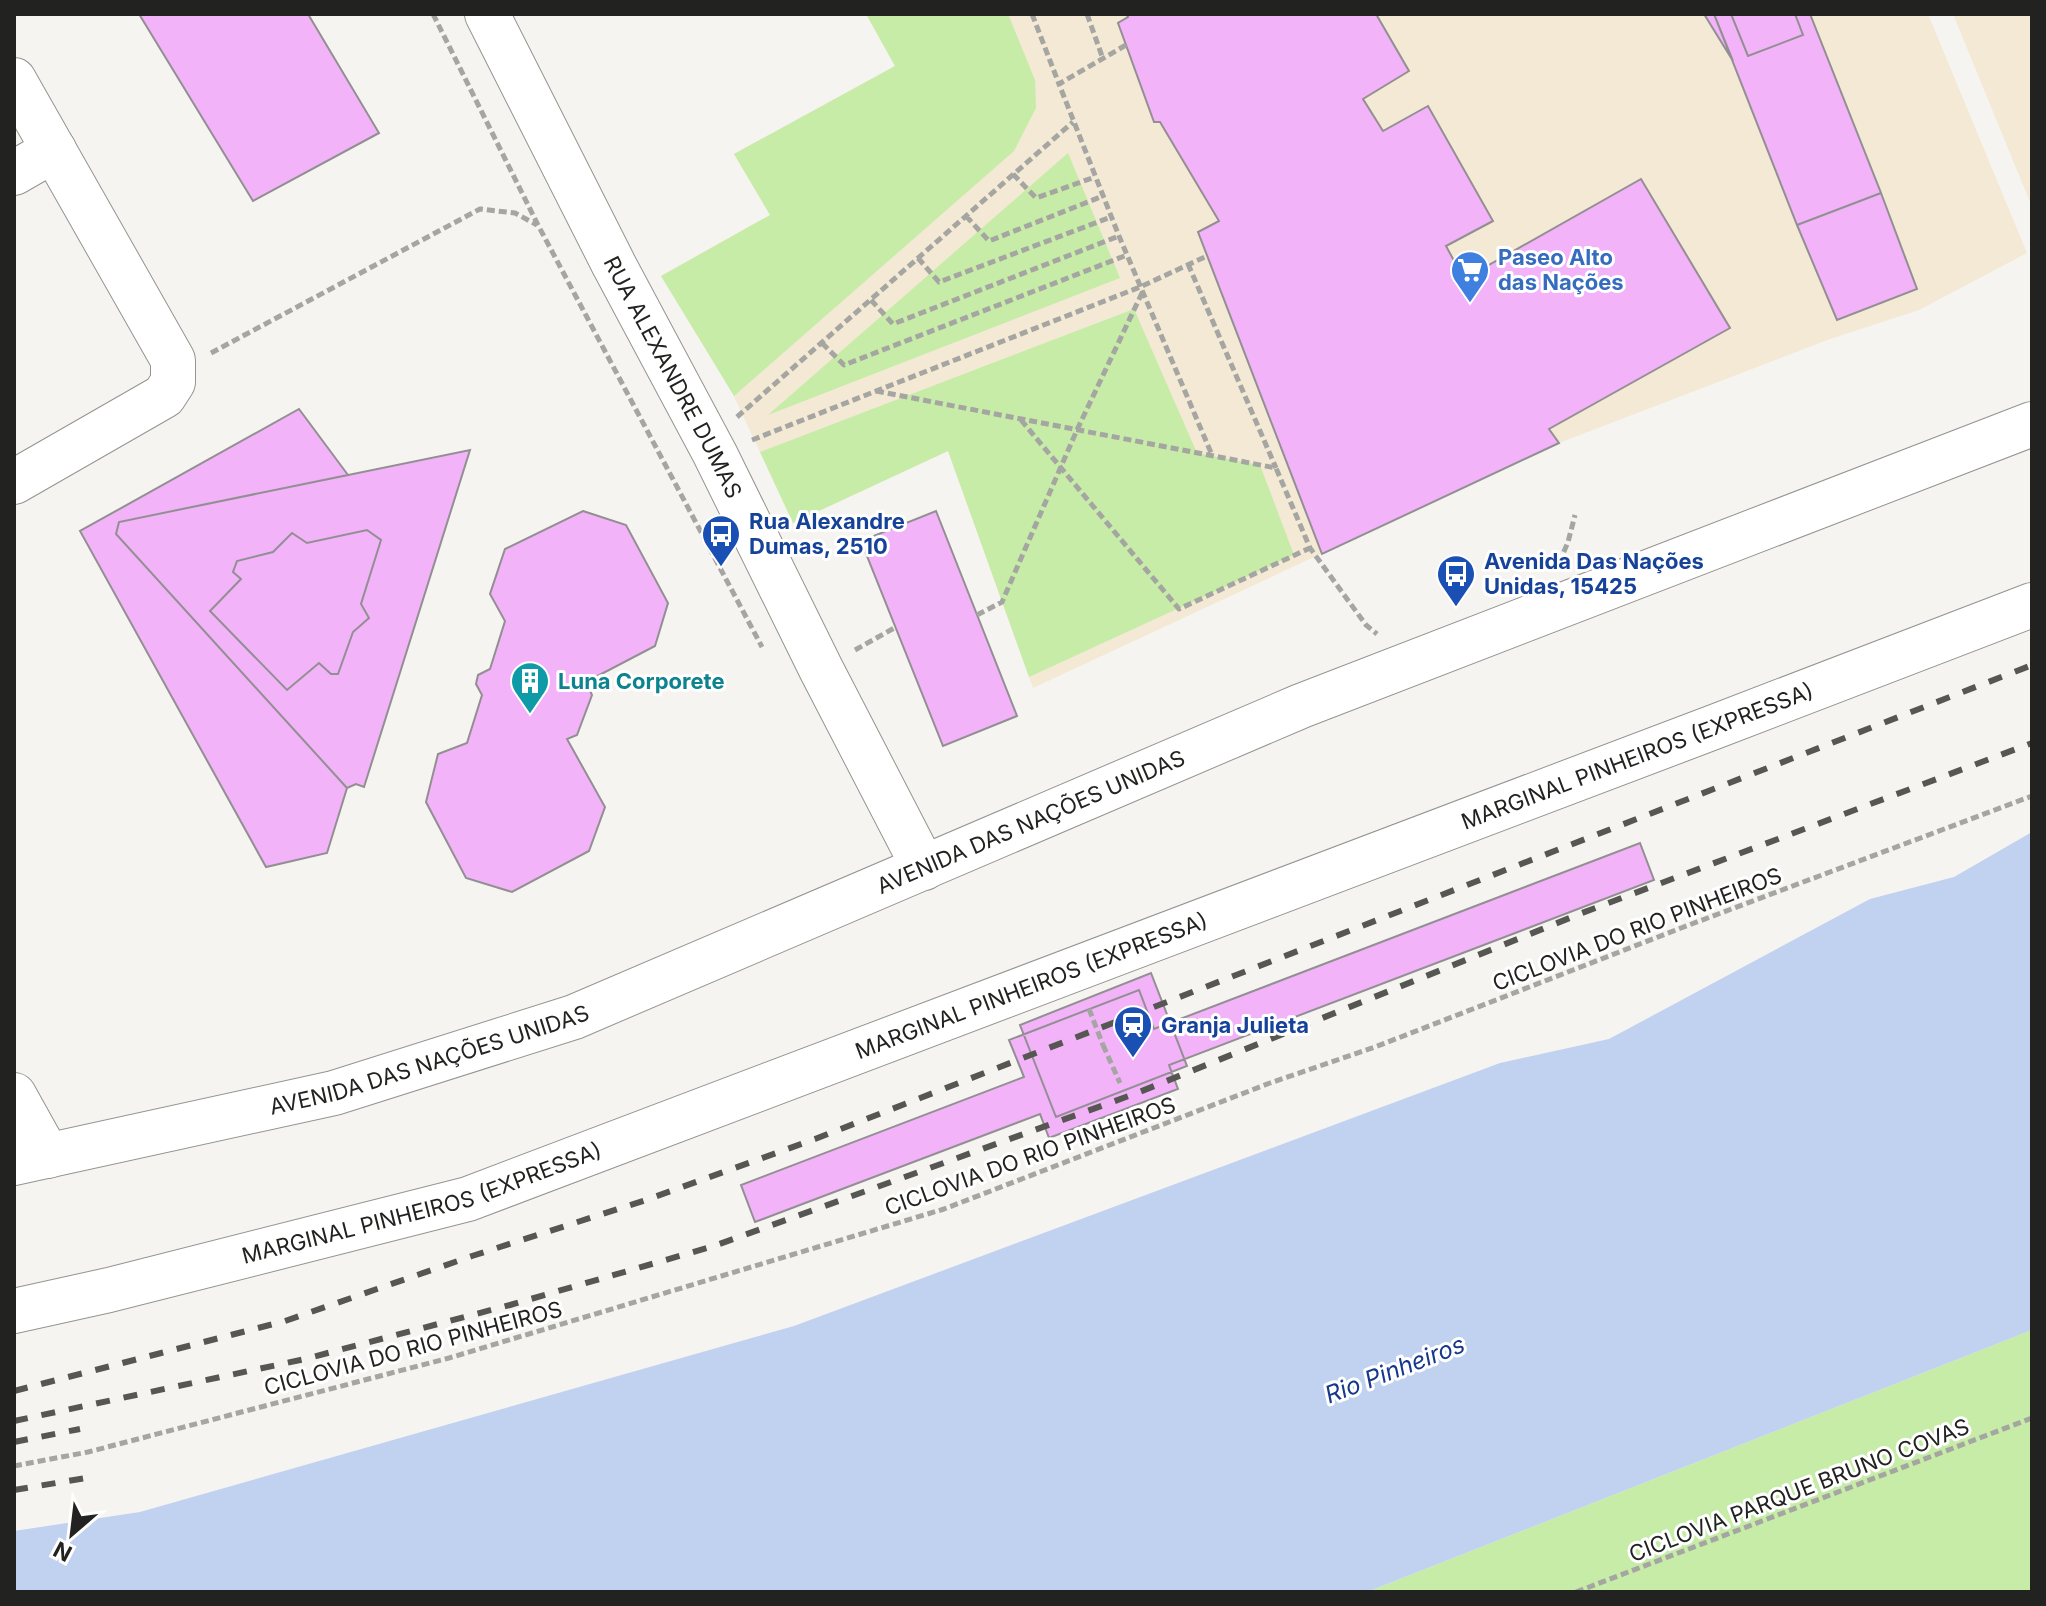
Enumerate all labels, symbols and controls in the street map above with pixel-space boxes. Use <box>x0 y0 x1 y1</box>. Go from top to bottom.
place label: Paseo Alto das Nações <box>1498 244 1624 295</box>
supermarket icon: Paseo Alto das Nações <box>1449 249 1491 304</box>
street label: RUA ALEXANDRE DUMAS <box>599 252 748 502</box>
place label: Rua Alexandre Dumas, 2510 <box>749 508 905 559</box>
bus stop icon: Rua Alexandre Dumas, 2510 <box>700 513 742 568</box>
place label: Avenida Das Nações Unidas, 15425 <box>1484 548 1704 599</box>
bus stop icon: Avenida Das Nações Unidas, 15425 <box>1435 553 1477 608</box>
building icon: Luna Corporete <box>509 660 551 715</box>
place label: Luna Corporete <box>558 668 725 694</box>
street label: MARGINAL PINHEIROS (EXPRESSA) <box>1458 677 1817 835</box>
street label: AVENIDA DAS NAÇÕES UNIDAS <box>873 744 1189 899</box>
street label: CICLOVIA DO RIO PINHEIROS <box>1489 862 1785 996</box>
street label: MARGINAL PINHEIROS (EXPRESSA) <box>852 907 1211 1064</box>
street label: AVENIDA DAS NAÇÕES UNIDAS <box>267 999 593 1120</box>
station icon: Granja Julieta <box>1112 1004 1154 1059</box>
place label: Granja Julieta <box>1161 1012 1309 1038</box>
street label: CICLOVIA DO RIO PINHEIROS <box>881 1091 1179 1221</box>
street label: MARGINAL PINHEIROS (EXPRESSA) <box>239 1137 605 1269</box>
street label: CICLOVIA DO RIO PINHEIROS <box>261 1296 565 1400</box>
water label: Rio Pinheiros <box>1321 1330 1469 1409</box>
street label: CICLOVIA PARQUE BRUNO COVAS <box>1625 1413 1973 1567</box>
north arrow <box>32 1494 112 1574</box>
text: N <box>49 1536 76 1567</box>

